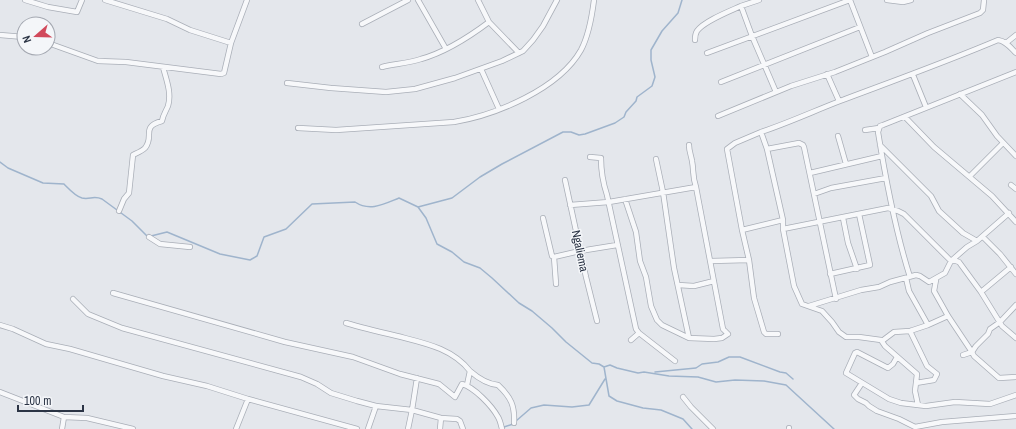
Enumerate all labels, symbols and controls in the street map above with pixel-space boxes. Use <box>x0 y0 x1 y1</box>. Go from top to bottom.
north arrow <box>16 16 56 56</box>
text: N <box>19 34 34 45</box>
street label: Ngaliema <box>568 229 592 274</box>
scale bar <box>18 387 83 413</box>
text: 100 m <box>24 393 51 409</box>

